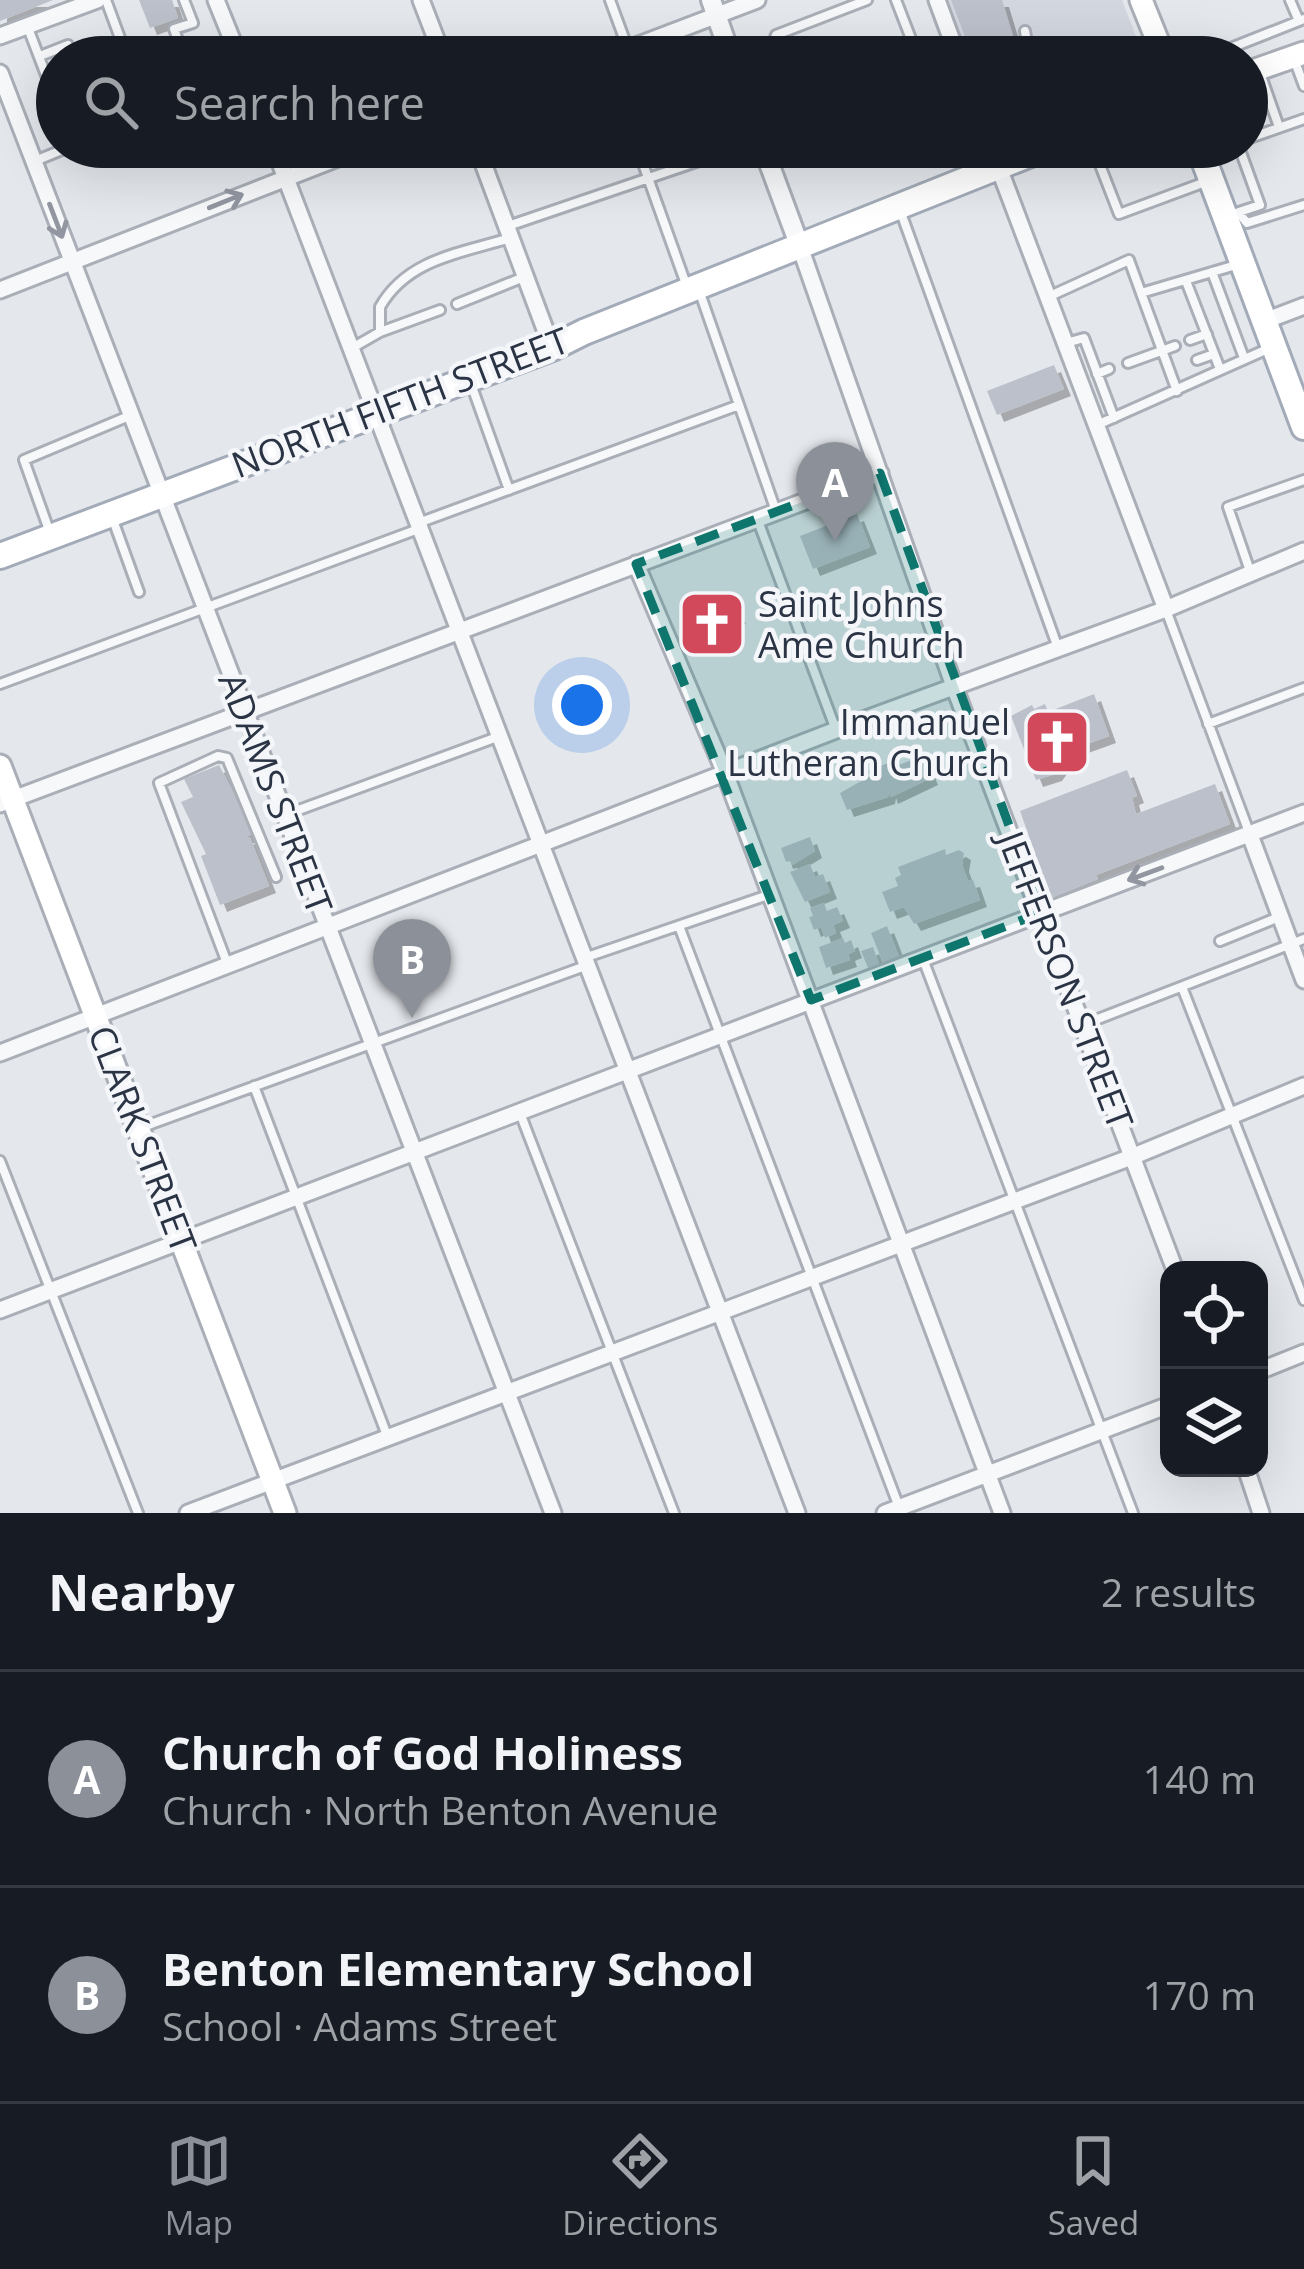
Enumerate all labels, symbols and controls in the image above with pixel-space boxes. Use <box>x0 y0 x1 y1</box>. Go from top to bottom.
search box <box>36 36 1268 168</box>
icon: search <box>78 69 144 135</box>
text: Search here <box>174 72 425 133</box>
one-way arrow <box>207 189 244 211</box>
one-way arrow <box>46 202 68 239</box>
street label: NORTH FIFTH STREET <box>224 315 576 489</box>
pin: A <box>796 442 874 541</box>
place label: Saint Johns Ame Church <box>758 579 965 669</box>
church icon: Saint Johns Ame Church <box>677 589 747 659</box>
street label: ADAMS STREET <box>207 665 345 921</box>
your location <box>552 675 612 735</box>
place label: Immanuel Lutheran Church <box>727 697 1010 787</box>
church icon: Immanuel Lutheran Church <box>1022 707 1092 777</box>
street label: JEFFERSON STREET <box>986 821 1145 1136</box>
one-way arrow <box>1128 864 1165 886</box>
pin: B <box>373 919 451 1018</box>
street label: CLARK STREET <box>77 1018 209 1260</box>
map controls <box>1160 1261 1268 1477</box>
button: locate <box>1160 1261 1268 1369</box>
button: layers <box>1160 1369 1268 1477</box>
text: Nearby <box>48 1556 235 1626</box>
text: 2 results <box>1101 1565 1256 1618</box>
text: Church of God Holiness <box>162 1722 683 1783</box>
text: A <box>74 1752 100 1805</box>
text: 140 m <box>1143 1752 1256 1805</box>
text: Church · North Benton Avenue <box>162 1783 718 1836</box>
text: Benton Elementary School <box>162 1938 754 1999</box>
text: B <box>74 1968 100 2021</box>
text: 170 m <box>1143 1968 1256 2021</box>
text: School · Adams Street <box>162 1999 557 2052</box>
tab: Map <box>165 2128 233 2245</box>
tab: Directions <box>562 2128 718 2245</box>
tab: Saved <box>1048 2128 1139 2245</box>

